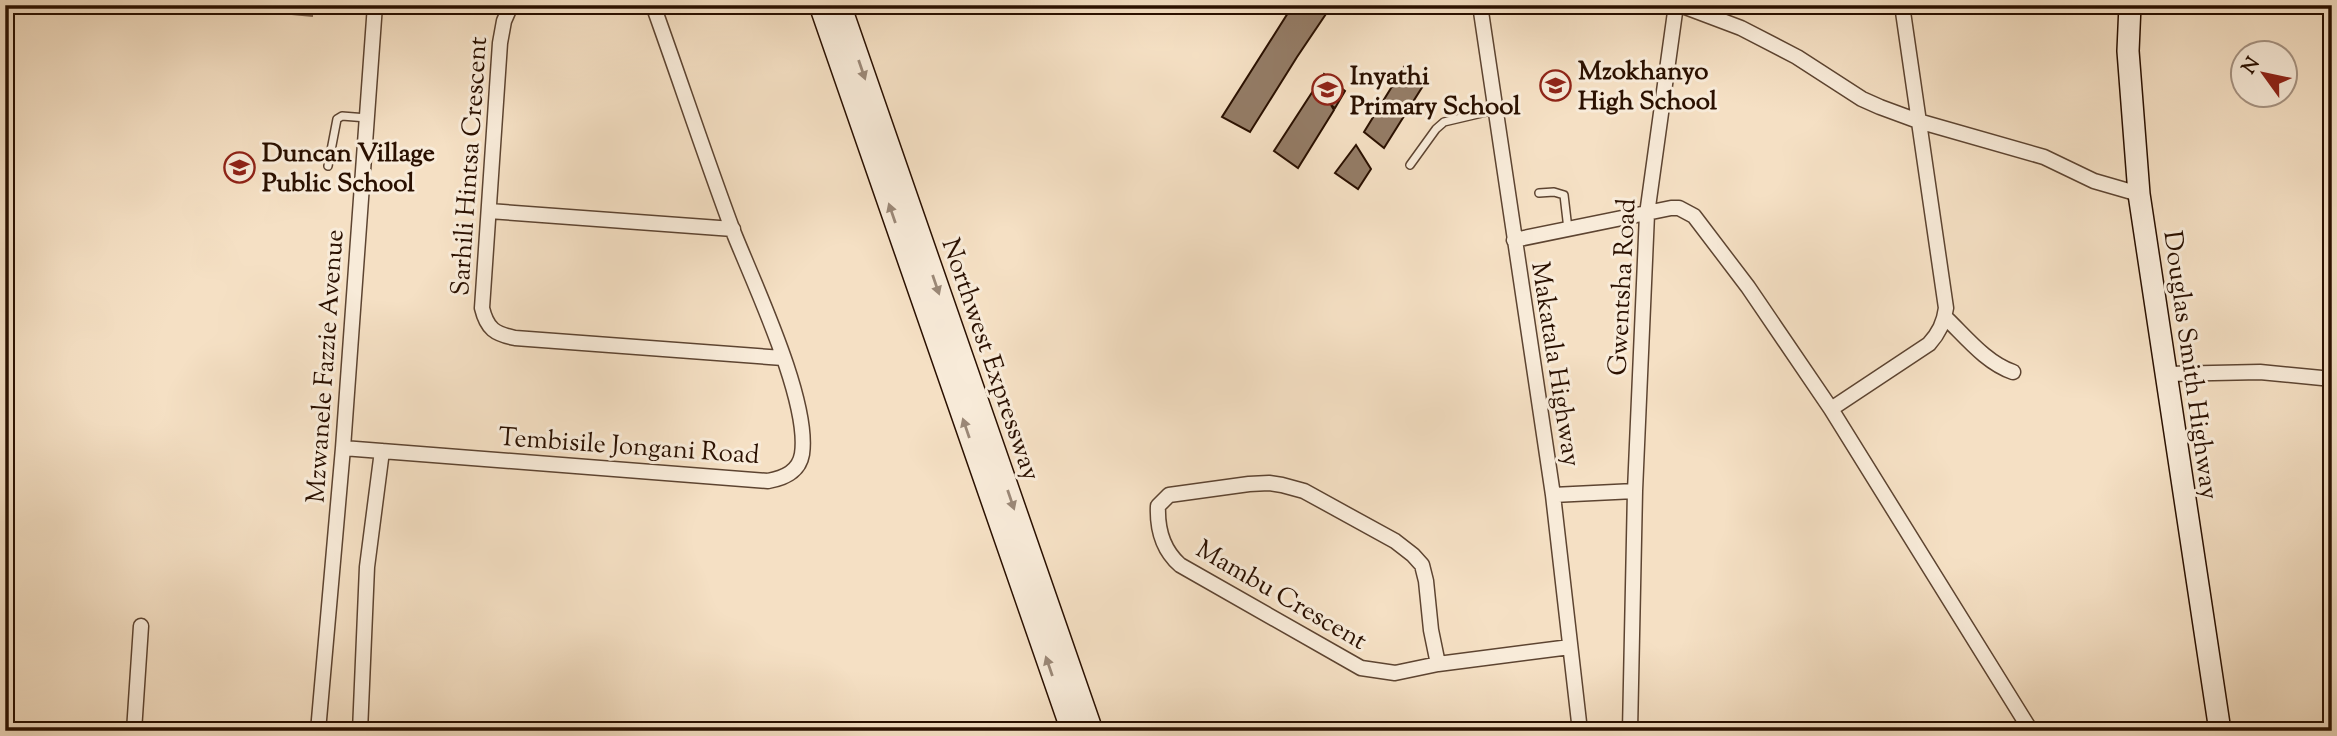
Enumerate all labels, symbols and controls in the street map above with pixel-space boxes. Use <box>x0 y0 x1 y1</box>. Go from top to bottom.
street label: Sarhili Hintsa Crescent <box>443 35 498 297</box>
north arrow <box>2228 38 2298 108</box>
text: N <box>2236 52 2267 80</box>
place label: Mzokhanyo High School <box>1578 54 1718 121</box>
place label: Inyathi Primary School <box>1350 59 1521 126</box>
one-way arrow <box>857 60 868 81</box>
school or university icon: Mzokhanyo High School <box>1538 68 1572 102</box>
school or university icon: Inyathi Primary School <box>1310 73 1344 107</box>
place label: Duncan Village Public School <box>262 136 435 203</box>
school or university icon: Duncan Village Public School <box>222 150 256 184</box>
street label: Gwentsha Road <box>1600 197 1647 377</box>
one-way arrow <box>886 203 897 224</box>
street label: Mzwanele Fazzie Avenue <box>298 228 355 504</box>
street label: Douglas Smith Highway <box>2152 229 2227 502</box>
street label: Northwest Expressway <box>931 234 1049 486</box>
street label: Makatala Highway <box>1520 259 1589 470</box>
one-way arrow <box>931 274 942 295</box>
one-way arrow <box>960 418 971 439</box>
street label: Tembisile Jongani Road <box>497 420 761 475</box>
one-way arrow <box>1006 489 1017 510</box>
street label: Mambu Crescent <box>1188 532 1373 660</box>
one-way arrow <box>1043 656 1054 677</box>

